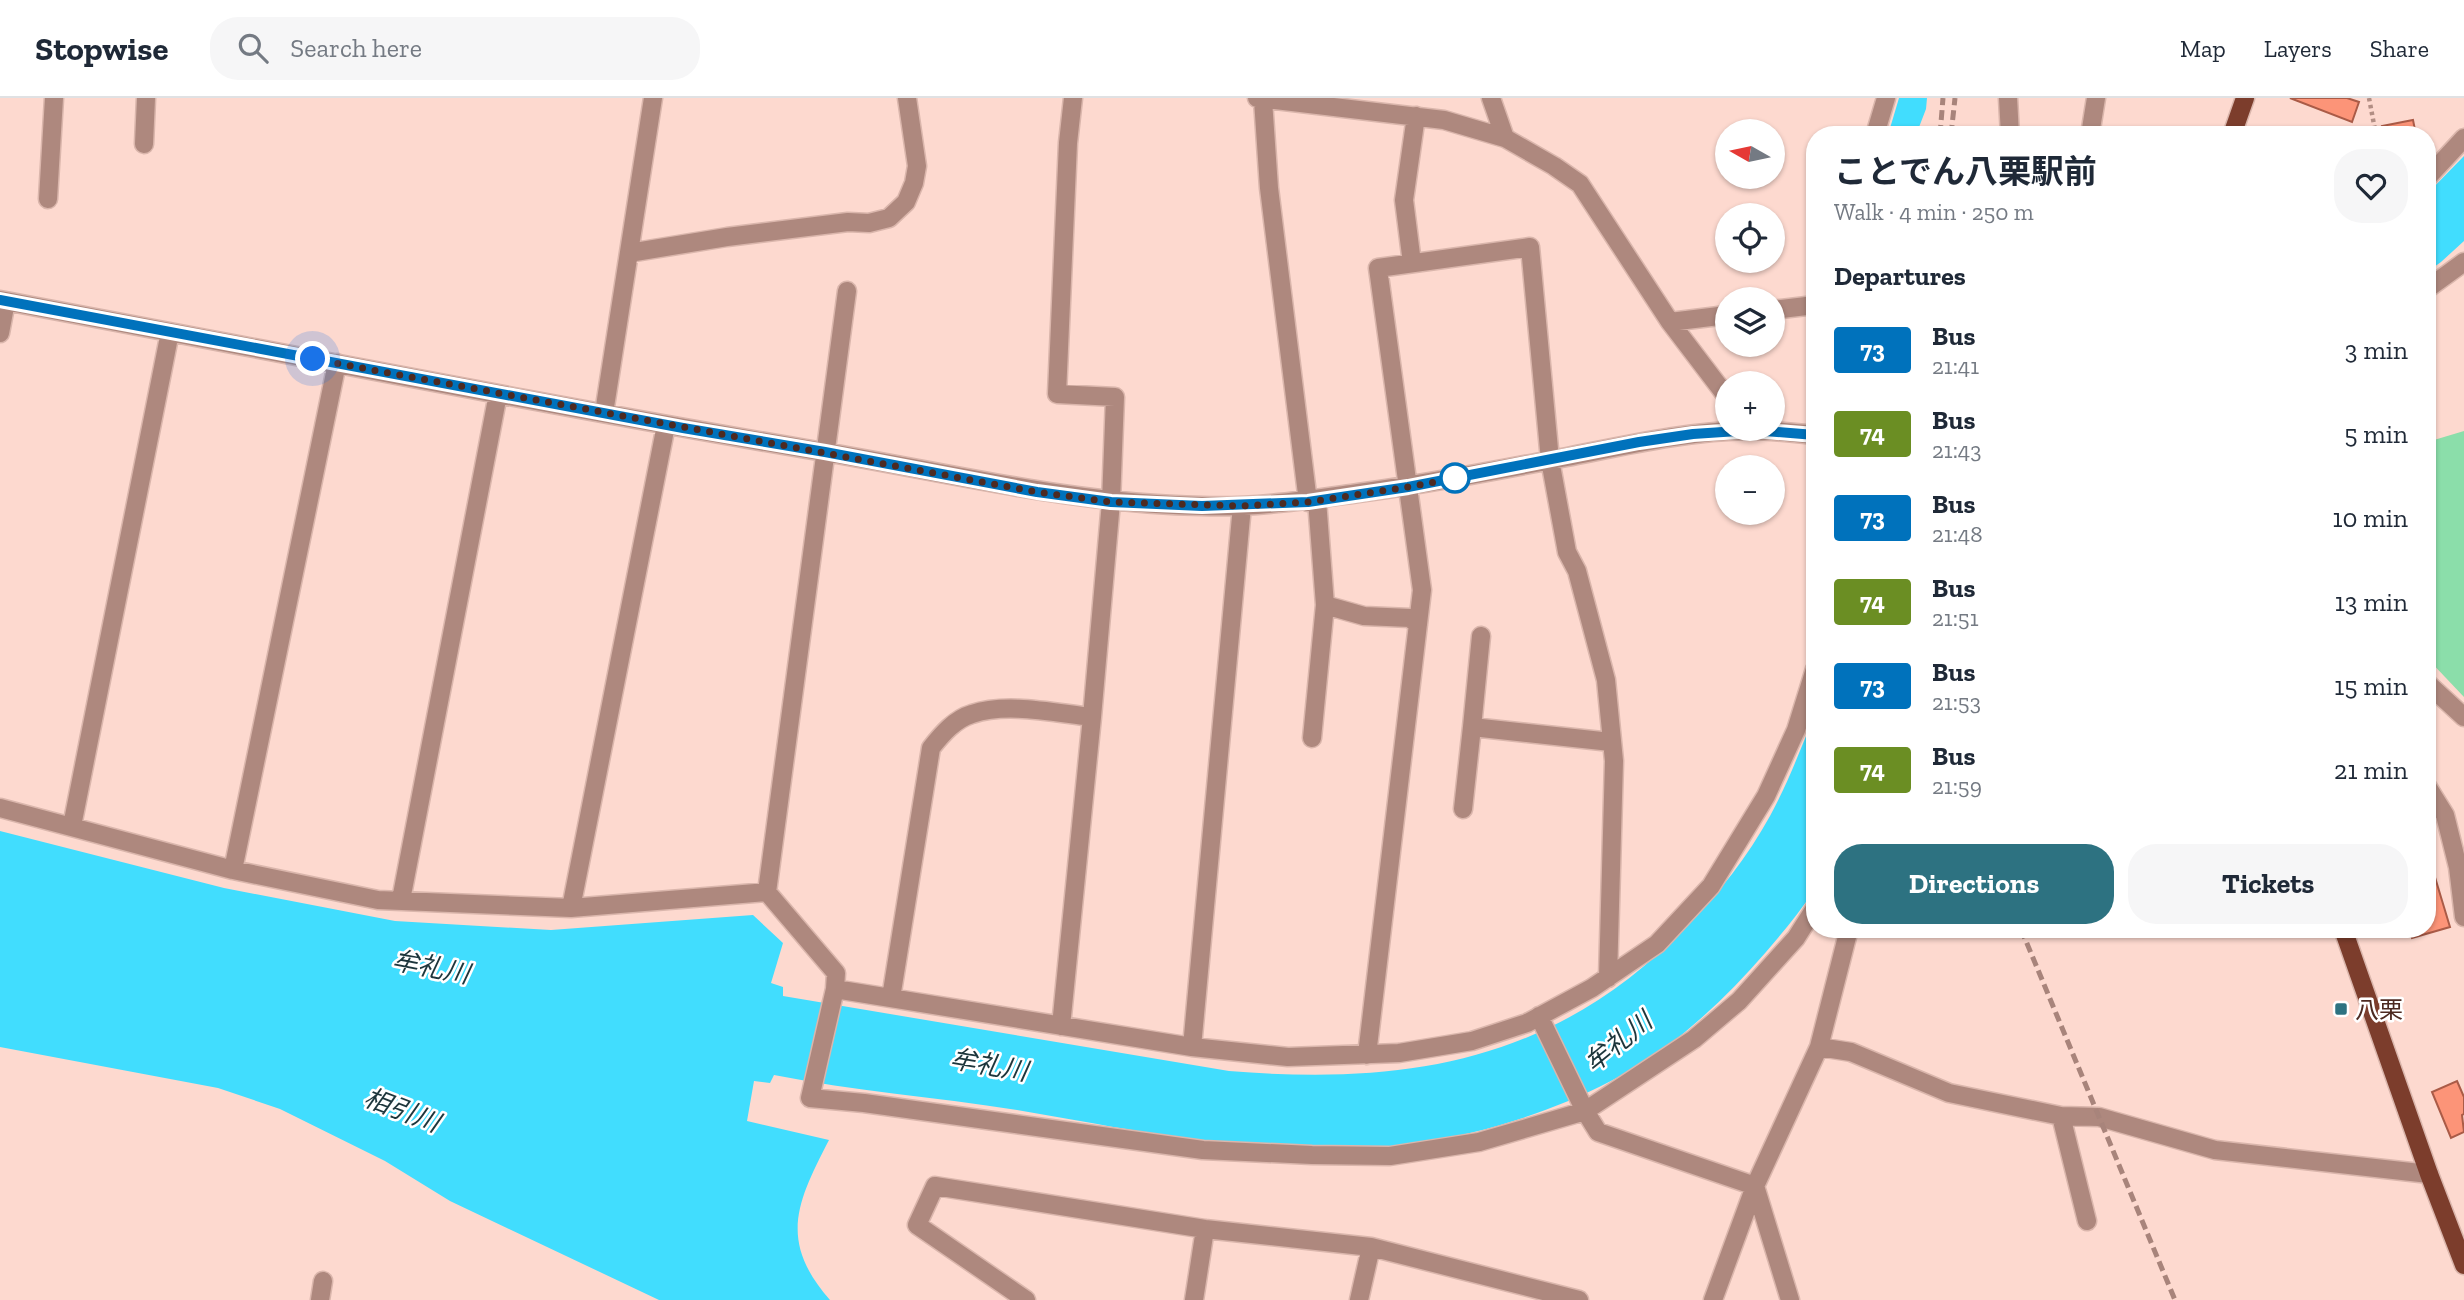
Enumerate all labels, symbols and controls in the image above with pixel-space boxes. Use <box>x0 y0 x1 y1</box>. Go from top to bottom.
search box <box>210 17 700 80</box>
text: Stopwise <box>35 29 168 68</box>
icon: search <box>234 29 272 67</box>
text: Search here <box>290 32 422 64</box>
text: Map <box>2180 34 2226 63</box>
text: Layers <box>2264 34 2332 63</box>
text: Share <box>2370 34 2429 63</box>
north arrow <box>1715 119 1785 189</box>
map controls <box>1715 119 1785 525</box>
button: heart <box>2334 149 2408 223</box>
text: ことでん八栗駅前 <box>1834 152 2097 191</box>
text: Walk · 4 min · 250 m <box>1834 198 2034 226</box>
button: locate <box>1715 203 1785 273</box>
text: Departures <box>1834 260 1966 292</box>
button: layers <box>1715 287 1785 357</box>
text: Bus <box>1932 320 1975 352</box>
text: 3 min <box>2345 334 2408 366</box>
text: 73 <box>1860 335 1885 364</box>
your location <box>295 341 330 376</box>
text: 21:41 <box>1932 352 1979 380</box>
button: + <box>1715 371 1785 441</box>
text: Bus <box>1932 404 1975 436</box>
text: 5 min <box>2344 418 2408 450</box>
text: 74 <box>1860 419 1885 448</box>
text: 21:43 <box>1932 436 1982 464</box>
button: − <box>1715 455 1785 525</box>
unlabelled marker <box>1440 463 1470 493</box>
text: Bus <box>1932 488 1975 520</box>
text: 10 min <box>2332 502 2408 534</box>
text: 73 <box>1860 503 1885 532</box>
text: 21:48 <box>1932 520 1983 548</box>
text: Bus <box>1932 572 1975 604</box>
text: 13 min <box>2335 586 2408 618</box>
text: 74 <box>1860 587 1885 616</box>
text: 21:51 <box>1932 604 1978 632</box>
text: Bus <box>1932 656 1975 688</box>
text: 15 min <box>2334 670 2408 702</box>
text: 73 <box>1860 671 1885 700</box>
text: 21:53 <box>1932 688 1981 716</box>
text: Bus <box>1932 740 1975 772</box>
text: 21 min <box>2334 754 2408 786</box>
text: 74 <box>1860 755 1885 784</box>
text: 21:59 <box>1932 772 1982 800</box>
button: Directions <box>1834 844 2114 924</box>
button: Tickets <box>2128 844 2408 924</box>
water label: 牟礼川 <box>390 944 475 991</box>
place label: 八栗 <box>2355 995 2403 1024</box>
marker: 八栗 <box>2333 1001 2349 1017</box>
water label: 牟礼川 <box>1578 1003 1661 1079</box>
water label: 牟礼川 <box>948 1042 1033 1088</box>
water label: 相引川 <box>360 1081 447 1140</box>

